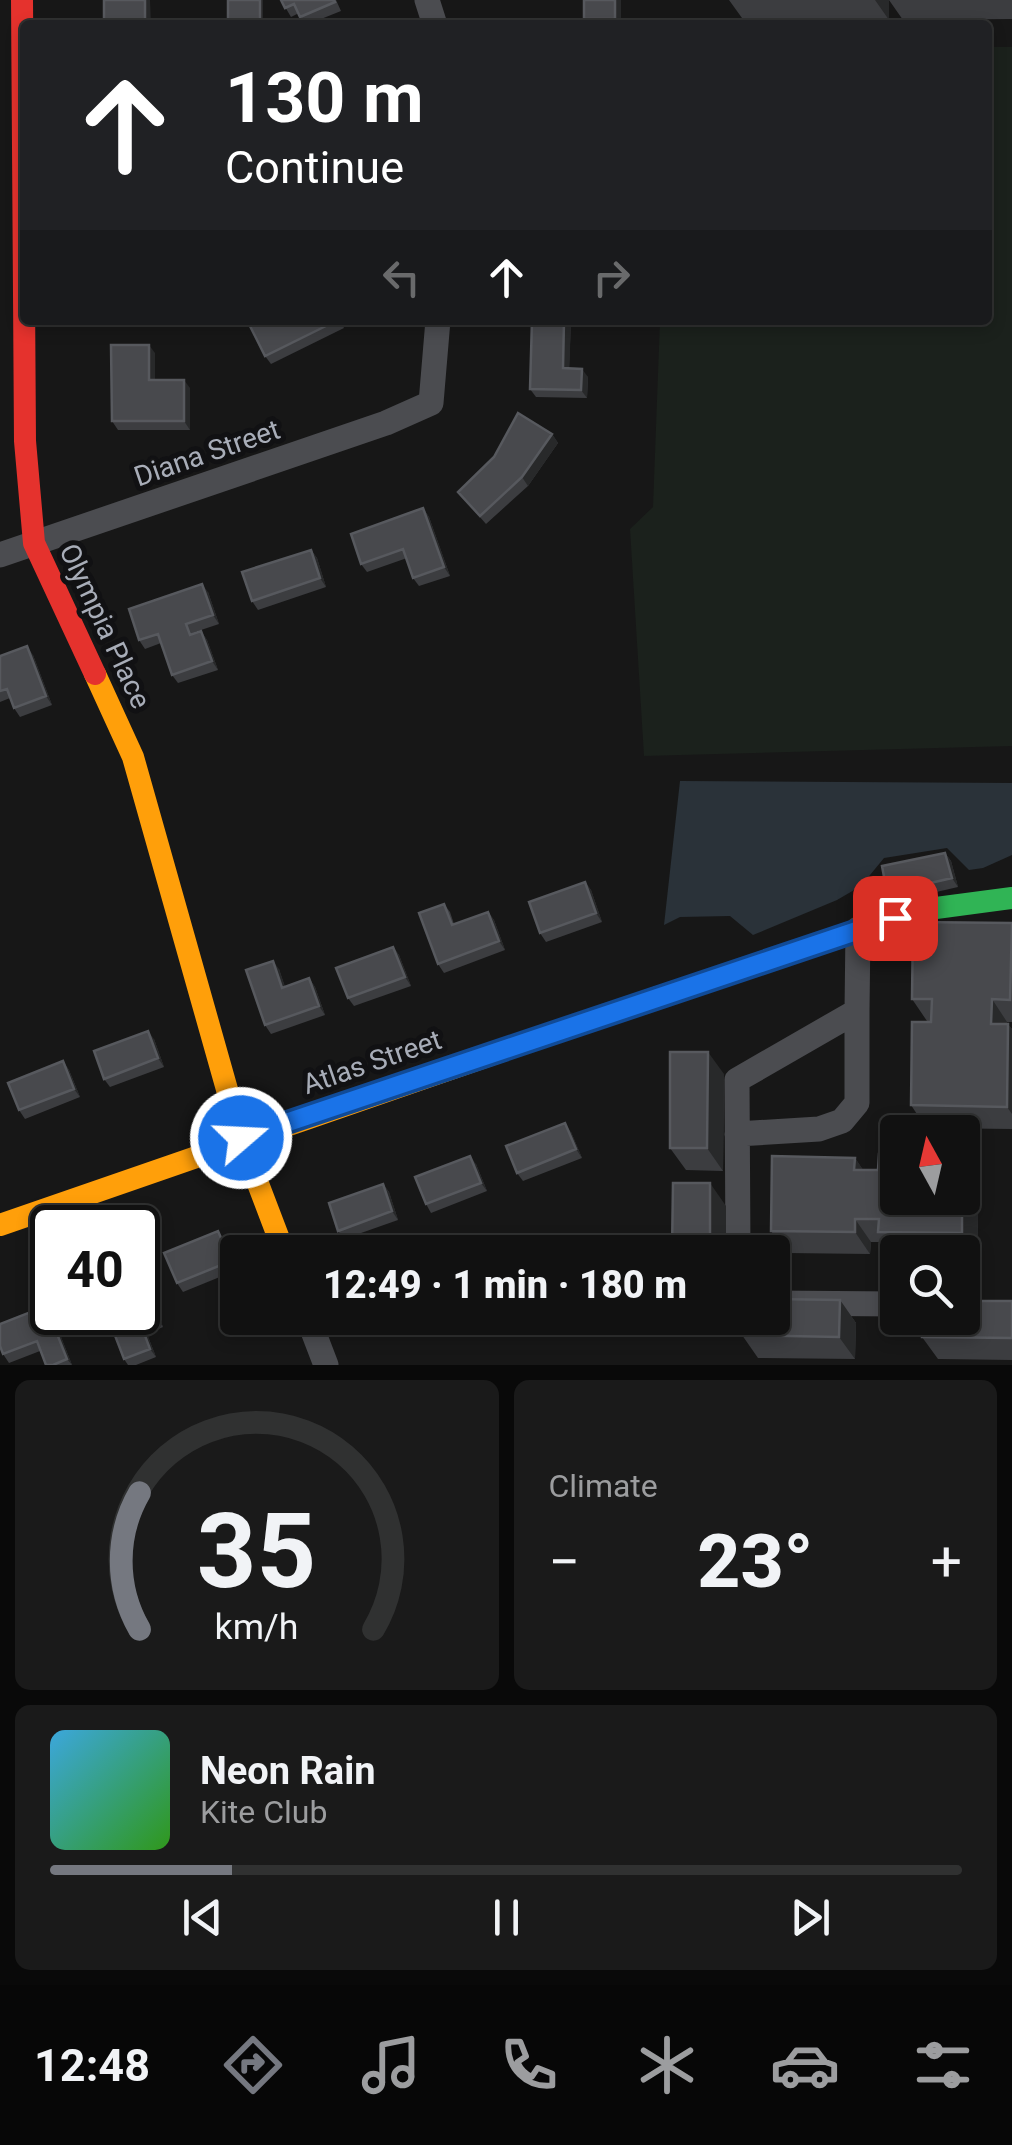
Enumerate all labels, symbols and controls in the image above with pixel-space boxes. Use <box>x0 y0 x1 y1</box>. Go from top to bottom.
text: 130 m <box>225 57 424 139</box>
icon: ahead <box>60 60 190 190</box>
text: Continue <box>225 141 404 194</box>
icon: left <box>374 250 429 305</box>
icon: ahead <box>479 250 534 305</box>
icon: right <box>584 250 639 305</box>
street label: Diana Street <box>130 413 284 493</box>
street label: Olympia Place <box>52 538 158 714</box>
pin <box>853 876 938 961</box>
icon: arrive <box>868 891 923 946</box>
street label: Atlas Street <box>298 1023 446 1101</box>
position arrow <box>189 1086 293 1190</box>
north arrow <box>880 1115 980 1215</box>
map controls <box>880 1115 980 1335</box>
speed limit sign: 40 <box>30 1205 160 1335</box>
button: search <box>880 1235 980 1335</box>
text: 12:49 · 1 min · 180 m <box>323 1263 687 1307</box>
text: Climate <box>549 1467 658 1505</box>
text: 35 <box>197 1491 316 1612</box>
text: 23° <box>697 1517 813 1605</box>
text: − <box>549 1530 580 1594</box>
text: + <box>931 1530 962 1594</box>
text: km/h <box>215 1606 299 1648</box>
text: Neon Rain <box>200 1749 376 1793</box>
text: Kite Club <box>200 1793 327 1831</box>
icon: previous <box>175 1890 230 1945</box>
icon: pause <box>479 1890 534 1945</box>
icon: next <box>783 1890 838 1945</box>
icon: directions <box>218 2030 288 2100</box>
icon: music <box>356 2030 426 2100</box>
icon: phone <box>494 2030 564 2100</box>
icon: climate <box>632 2030 702 2100</box>
icon: car <box>770 2030 840 2100</box>
icon: filters <box>908 2030 978 2100</box>
text: 12:48 <box>34 2039 150 2092</box>

